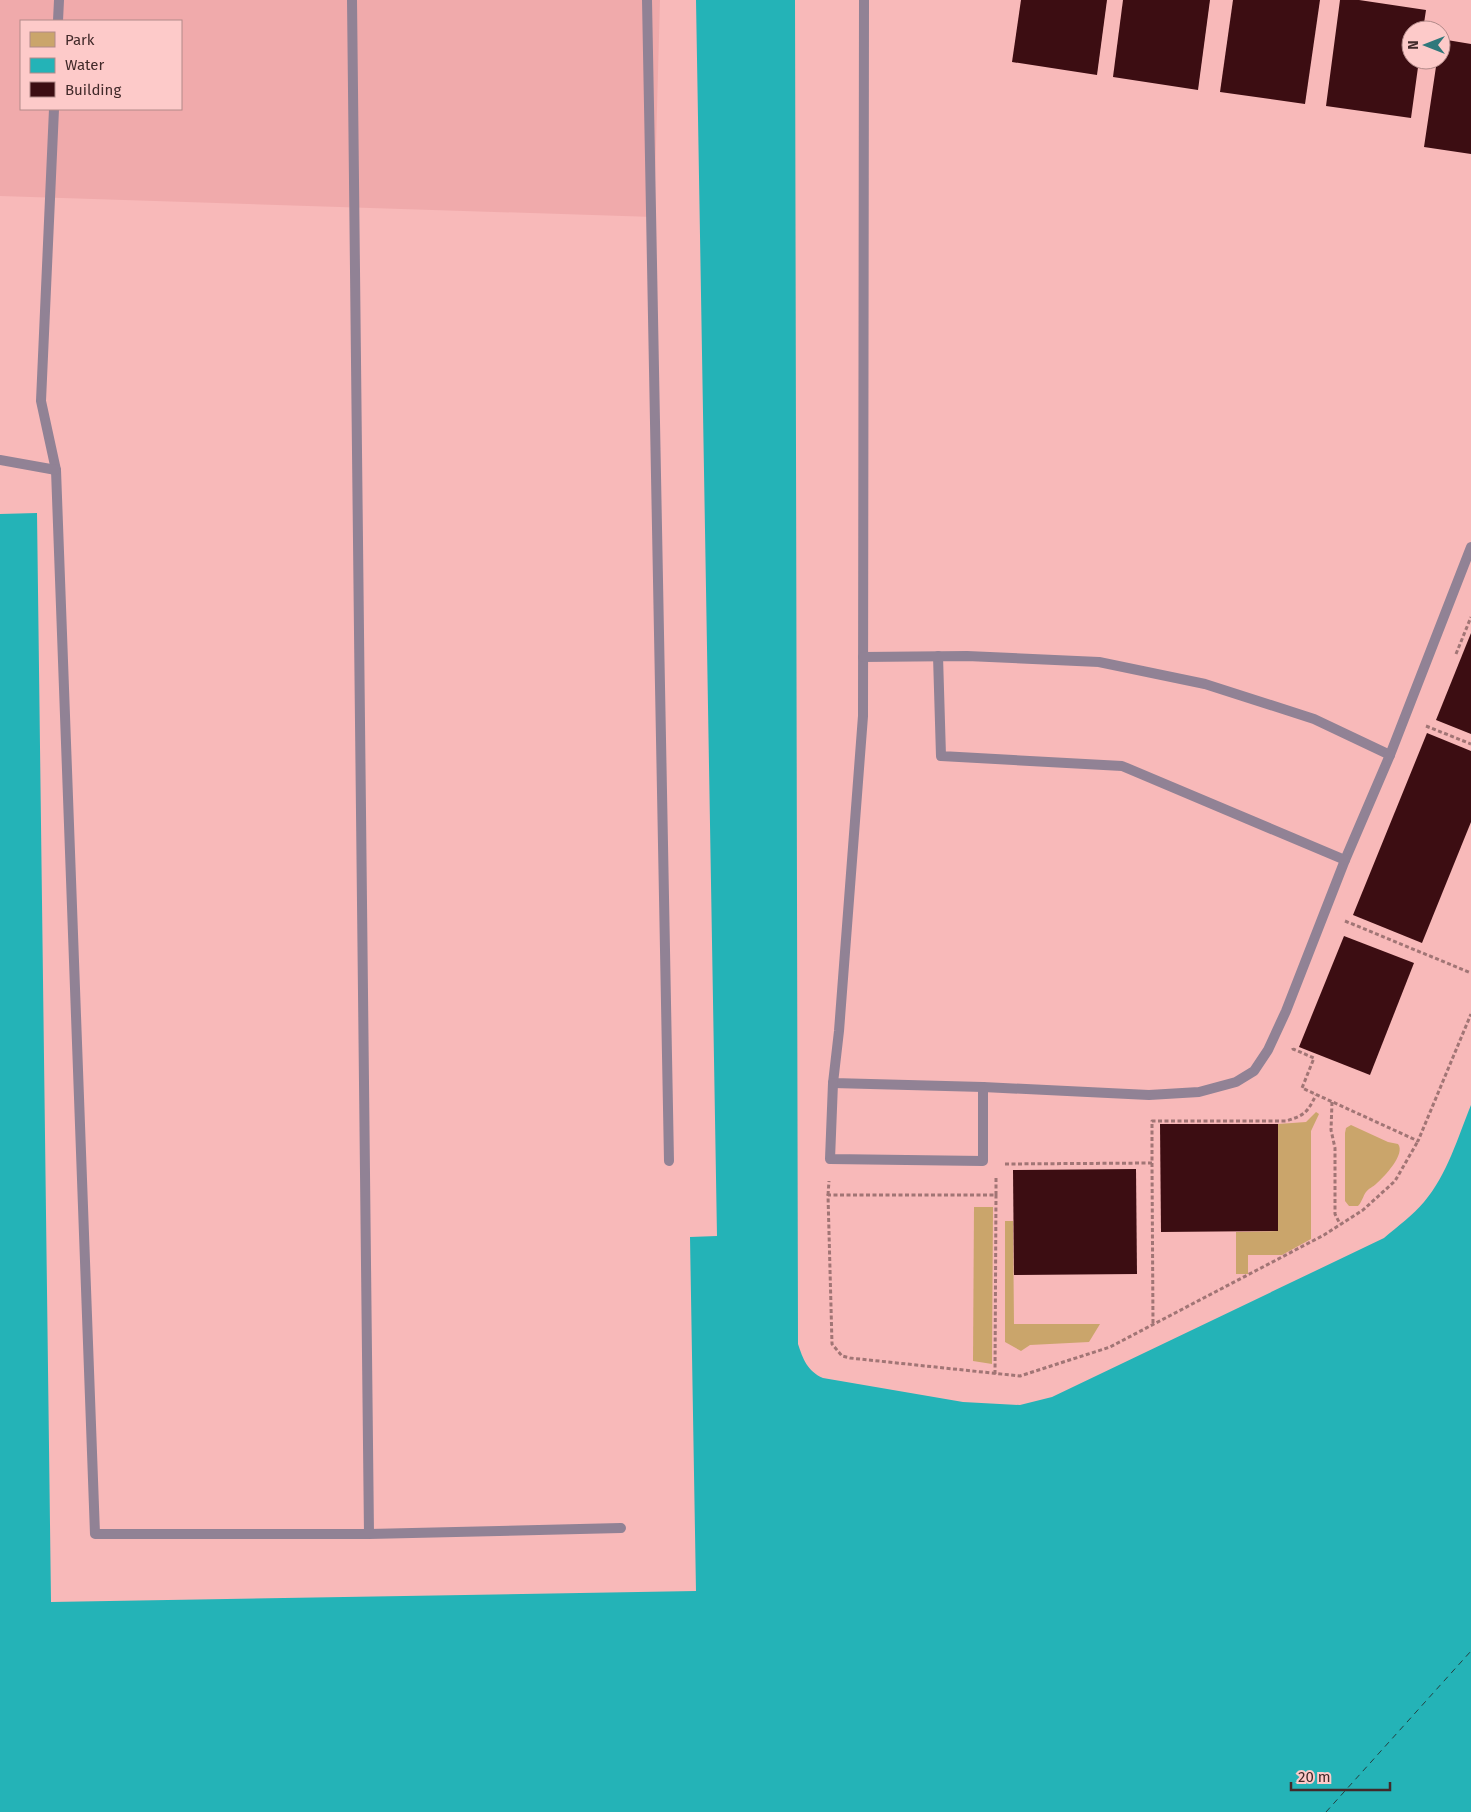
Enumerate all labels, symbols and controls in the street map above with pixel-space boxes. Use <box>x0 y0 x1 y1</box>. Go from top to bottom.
legend <box>20 20 182 110</box>
north arrow <box>1401 20 1451 70</box>
text: Park <box>65 31 95 49</box>
text: N <box>1405 40 1422 50</box>
text: Water <box>65 56 104 74</box>
text: Building <box>65 81 121 99</box>
scale bar <box>1291 1760 1390 1792</box>
text: 20 m <box>1298 1768 1331 1786</box>

